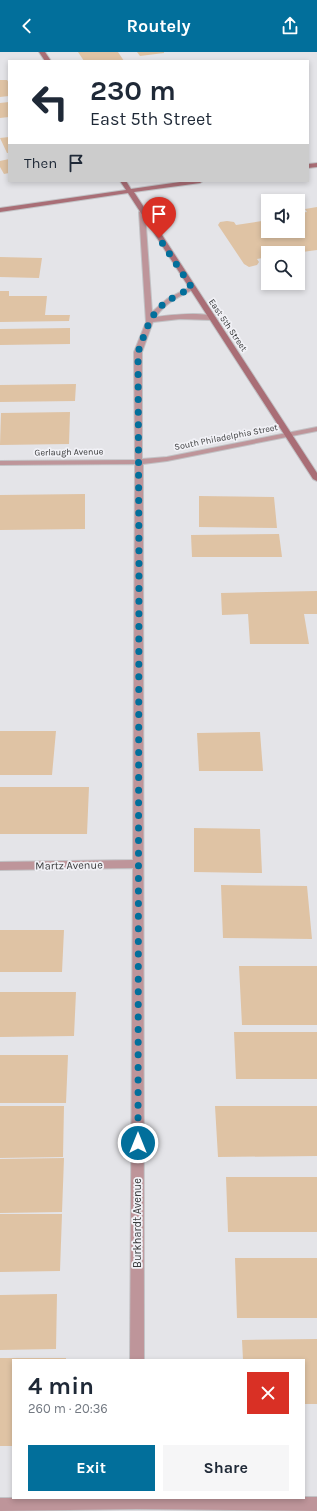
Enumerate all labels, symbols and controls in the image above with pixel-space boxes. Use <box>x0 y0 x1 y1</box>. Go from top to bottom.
icon: back <box>16 15 38 37</box>
text: Routely <box>126 15 191 37</box>
icon: share <box>279 15 301 37</box>
text: 230 m <box>90 74 176 107</box>
icon: left <box>24 76 76 128</box>
text: East 5th Street <box>90 108 212 130</box>
icon: arrive <box>65 152 87 174</box>
text: Then <box>24 154 57 172</box>
map controls <box>261 194 305 290</box>
button: sound <box>261 194 305 238</box>
pin <box>142 197 176 238</box>
icon: arrive <box>148 203 170 225</box>
button: search <box>261 246 305 290</box>
street label: East 5th Street <box>207 297 250 354</box>
street label: South Philadelphia Street <box>174 422 279 452</box>
street label: Gerlaugh Avenue <box>34 446 104 458</box>
street label: Martz Avenue <box>35 858 103 873</box>
position arrow <box>117 1122 159 1164</box>
street label: Burkhardt Avenue <box>131 1178 144 1268</box>
text: 4 min <box>28 1372 94 1400</box>
button: close <box>247 1372 289 1414</box>
text: 260 m · 20:36 <box>28 1401 108 1416</box>
button: Exit <box>28 1445 155 1491</box>
button: Share <box>163 1445 289 1491</box>

